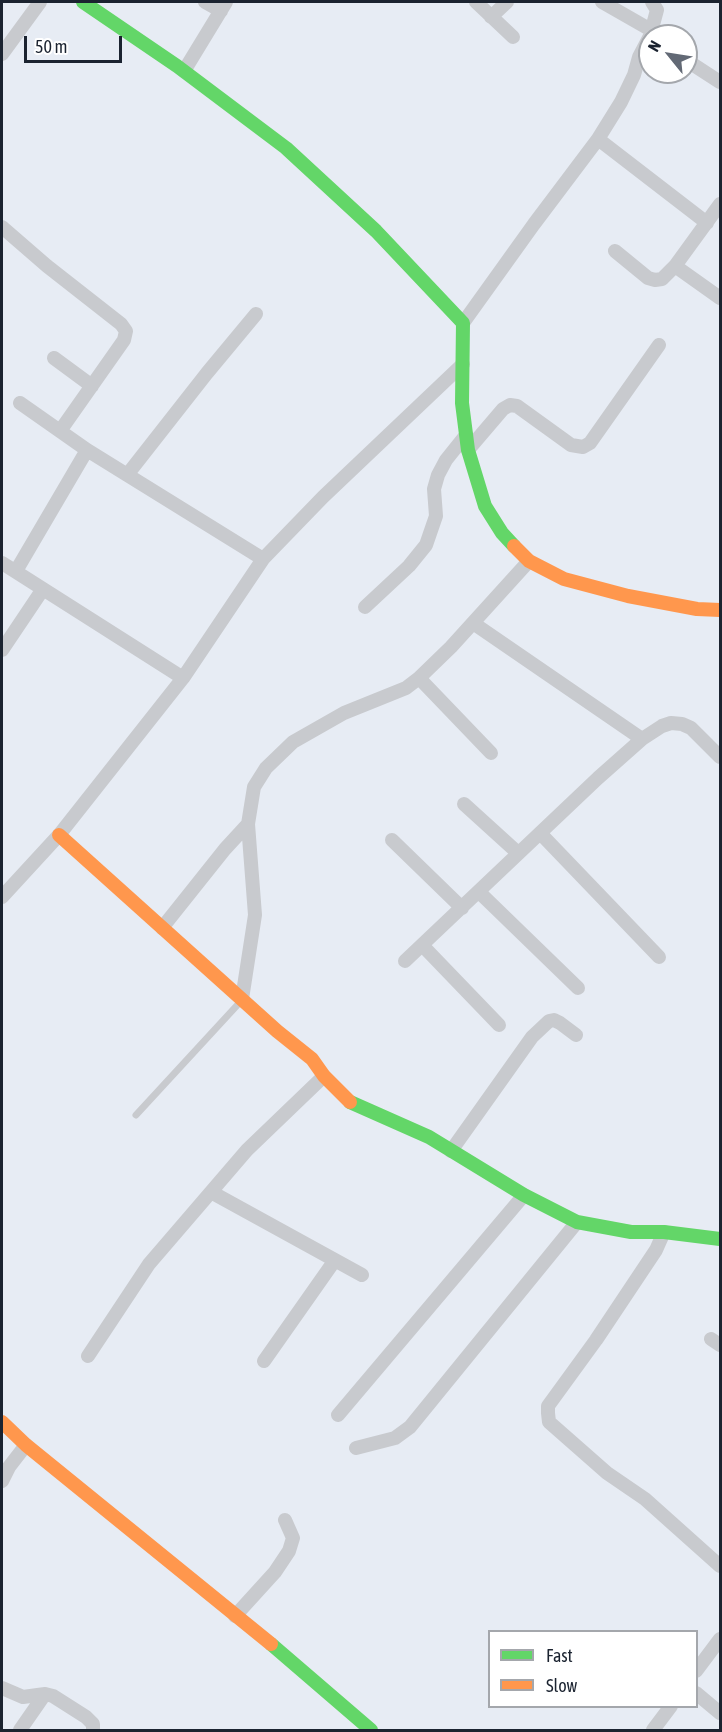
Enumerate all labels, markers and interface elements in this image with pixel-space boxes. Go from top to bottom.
scale bar [27,24,124,62]
north arrow [638,24,698,84]
text: 50 m [35,36,67,57]
text: N [644,37,664,55]
legend [488,1630,698,1708]
text: Fast [546,1645,573,1666]
text: Slow [546,1675,577,1696]

